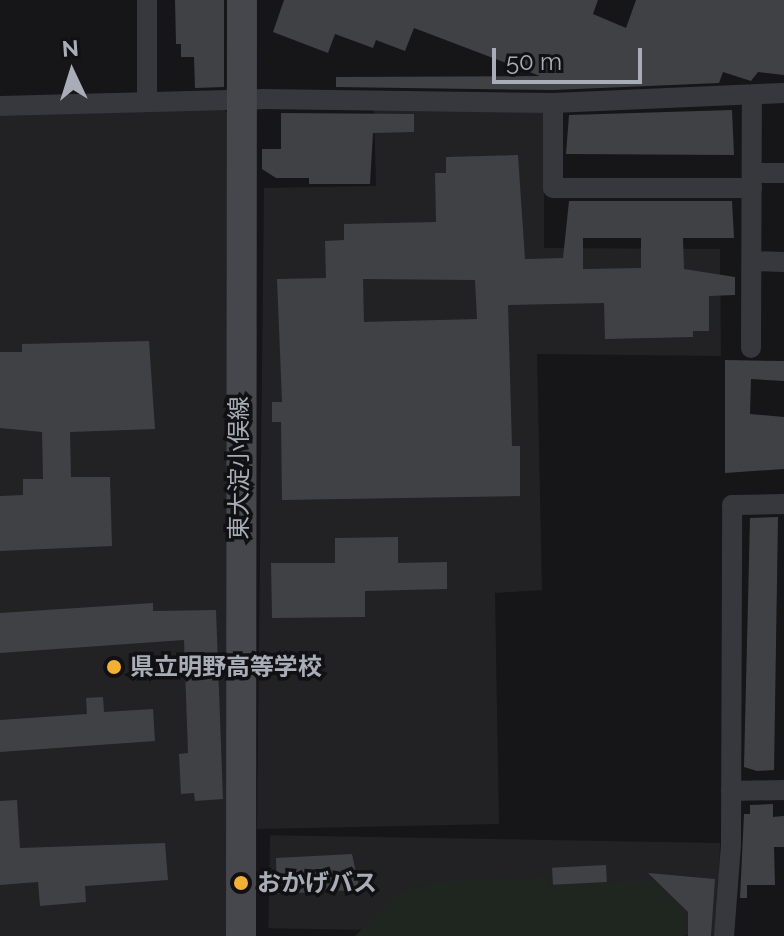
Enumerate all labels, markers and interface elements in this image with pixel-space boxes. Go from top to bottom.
north arrow [32,32,112,112]
scale bar [496,32,646,82]
text: N [61,35,80,62]
text: 50 m [506,47,562,76]
street label: 東大淀小俣線 [225,396,253,540]
place label: 県立明野高等学校 [130,653,322,681]
marker: 県立明野高等学校 [105,658,123,676]
place label: おかげバス [257,869,377,897]
marker: おかげバス [232,874,250,892]

